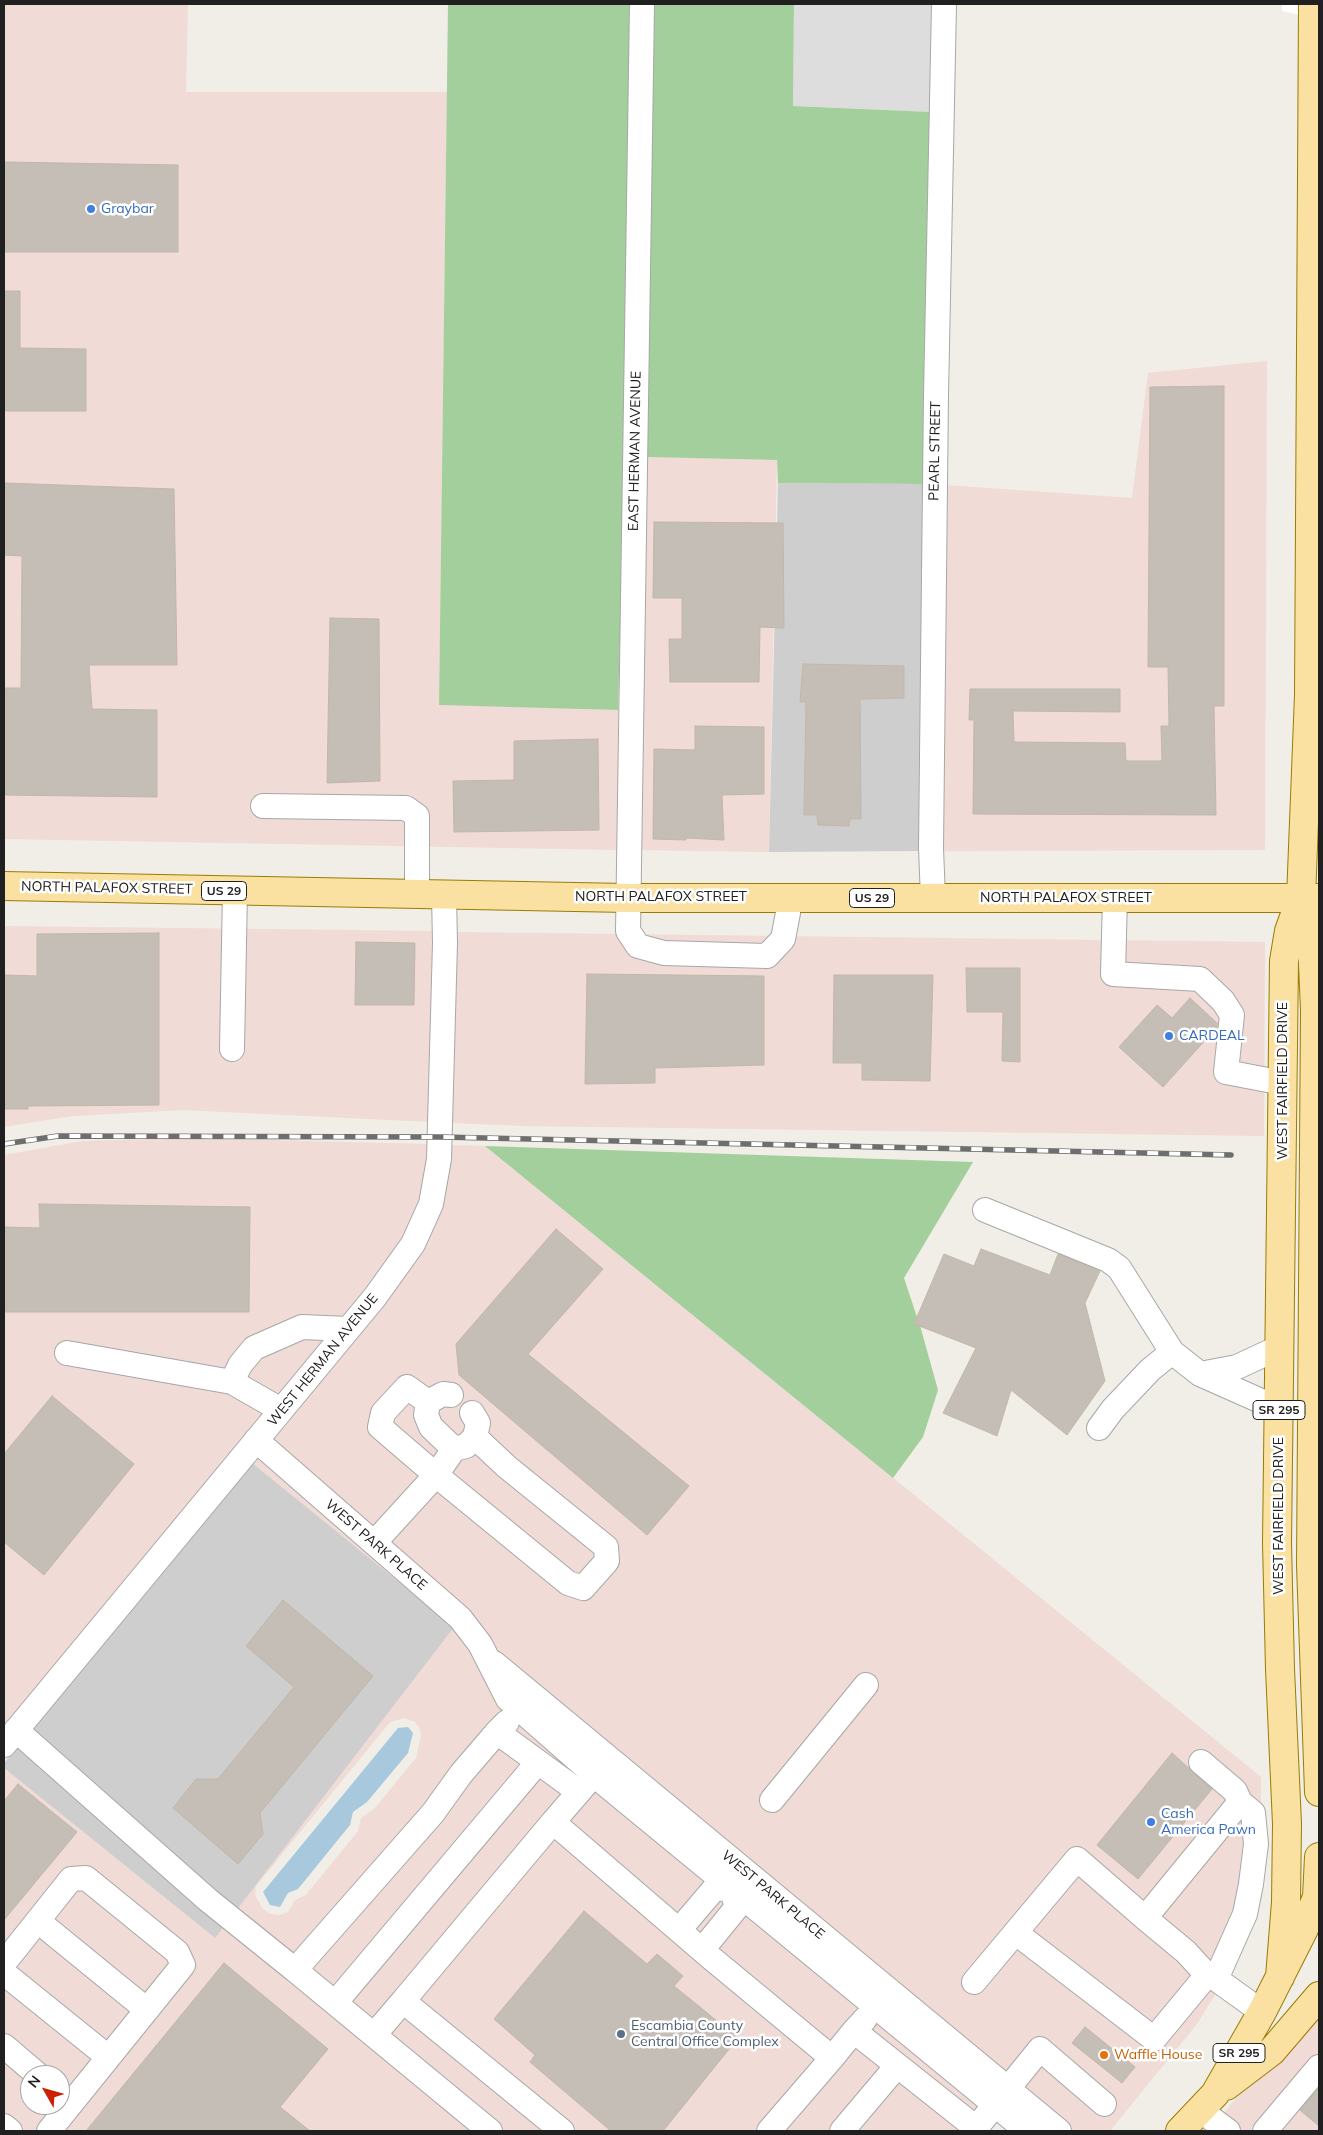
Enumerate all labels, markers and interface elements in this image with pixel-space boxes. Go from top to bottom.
place label: Graybar [101,201,154,217]
marker: Graybar [85,203,97,215]
street label: EAST HERMAN AVENUE [625,371,645,531]
street label: PEARL STREET [926,401,944,501]
street label: NORTH PALAFOX STREET [21,878,193,898]
road number: US 29 [202,881,246,900]
road number: US 29 [850,888,894,908]
street label: NORTH PALAFOX STREET [575,889,747,905]
street label: NORTH PALAFOX STREET [980,890,1152,906]
street label: WEST FAIRFIELD DRIVE [1275,1002,1291,1160]
place label: CARDEAL [1179,1028,1245,1044]
marker: CARDEAL [1163,1030,1175,1042]
street label: WEST HERMAN AVENUE [264,1290,382,1430]
road number: SR 295 [1253,1400,1305,1420]
street label: WEST FAIRFIELD DRIVE [1271,1437,1287,1595]
street label: WEST PARK PLACE [322,1496,430,1594]
place label: Cash America Pawn [1161,1806,1256,1838]
marker: Cash America Pawn [1145,1816,1157,1828]
street label: WEST PARK PLACE [718,1847,828,1943]
place label: Escambia County Central Office Complex [631,2018,779,2050]
marker: Escambia County Central Office Complex [615,2028,627,2040]
road number: SR 295 [1213,2044,1265,2062]
place label: Waffle House [1114,2047,1202,2063]
marker: Waffle House [1098,2049,1110,2061]
north arrow [20,2065,70,2115]
text: N [24,2072,44,2091]

